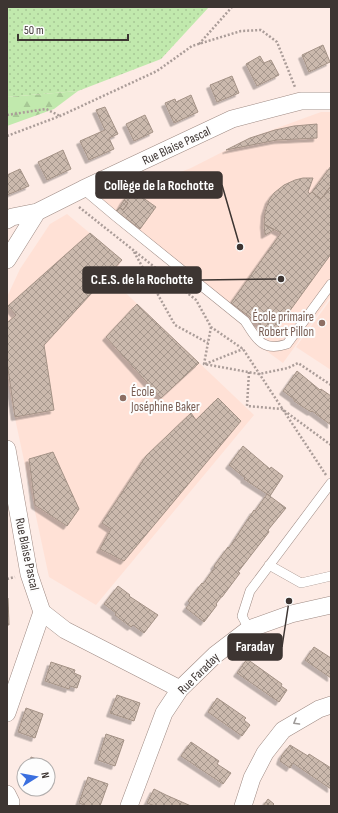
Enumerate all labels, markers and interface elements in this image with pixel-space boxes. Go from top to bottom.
scale bar [18,16,128,42]
text: 50 m [24,23,44,38]
street label: Rue Blaise Pascal [140,123,213,169]
callout: Collège de la Rochotte [96,172,222,198]
text: Collège de la Rochotte [104,177,214,194]
callout: C.E.S. de la Rochotte [83,267,201,293]
text: C.E.S. de la Rochotte [91,271,193,288]
place label: École primaire Robert Pillon [252,309,314,340]
marker: École primaire Robert Pillon [317,318,327,328]
place label: École Joséphine Baker [130,384,200,415]
marker: École Joséphine Baker [118,393,128,403]
street label: Rue Blaise Pascal [12,516,43,592]
callout: Faraday [228,634,282,660]
text: Faraday [236,638,274,655]
street label: Rue Faraday [175,650,223,698]
one-way arrow [293,718,300,725]
north arrow [16,757,56,797]
text: N [38,771,52,779]

